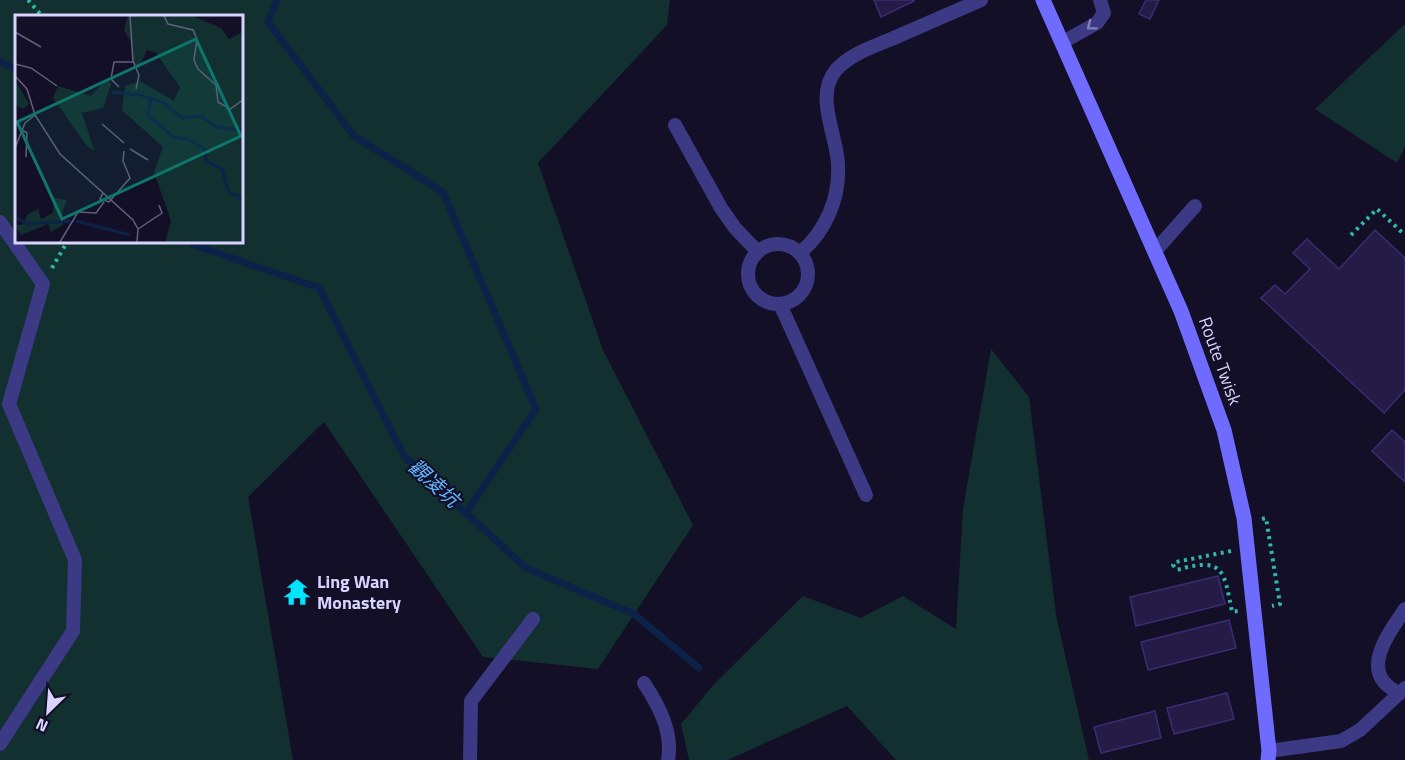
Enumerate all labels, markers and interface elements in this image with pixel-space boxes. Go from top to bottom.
inset map [15,15,243,243]
one-way arrow [1087,19,1098,30]
street label: Route Twisk [1192,313,1249,409]
water label: 觀凌坑 [402,451,469,516]
place label: Ling Wan Monastery [317,568,401,616]
temple icon: Ling Wan Monastery [282,577,312,607]
north arrow [18,682,78,742]
text: N [32,712,52,739]

